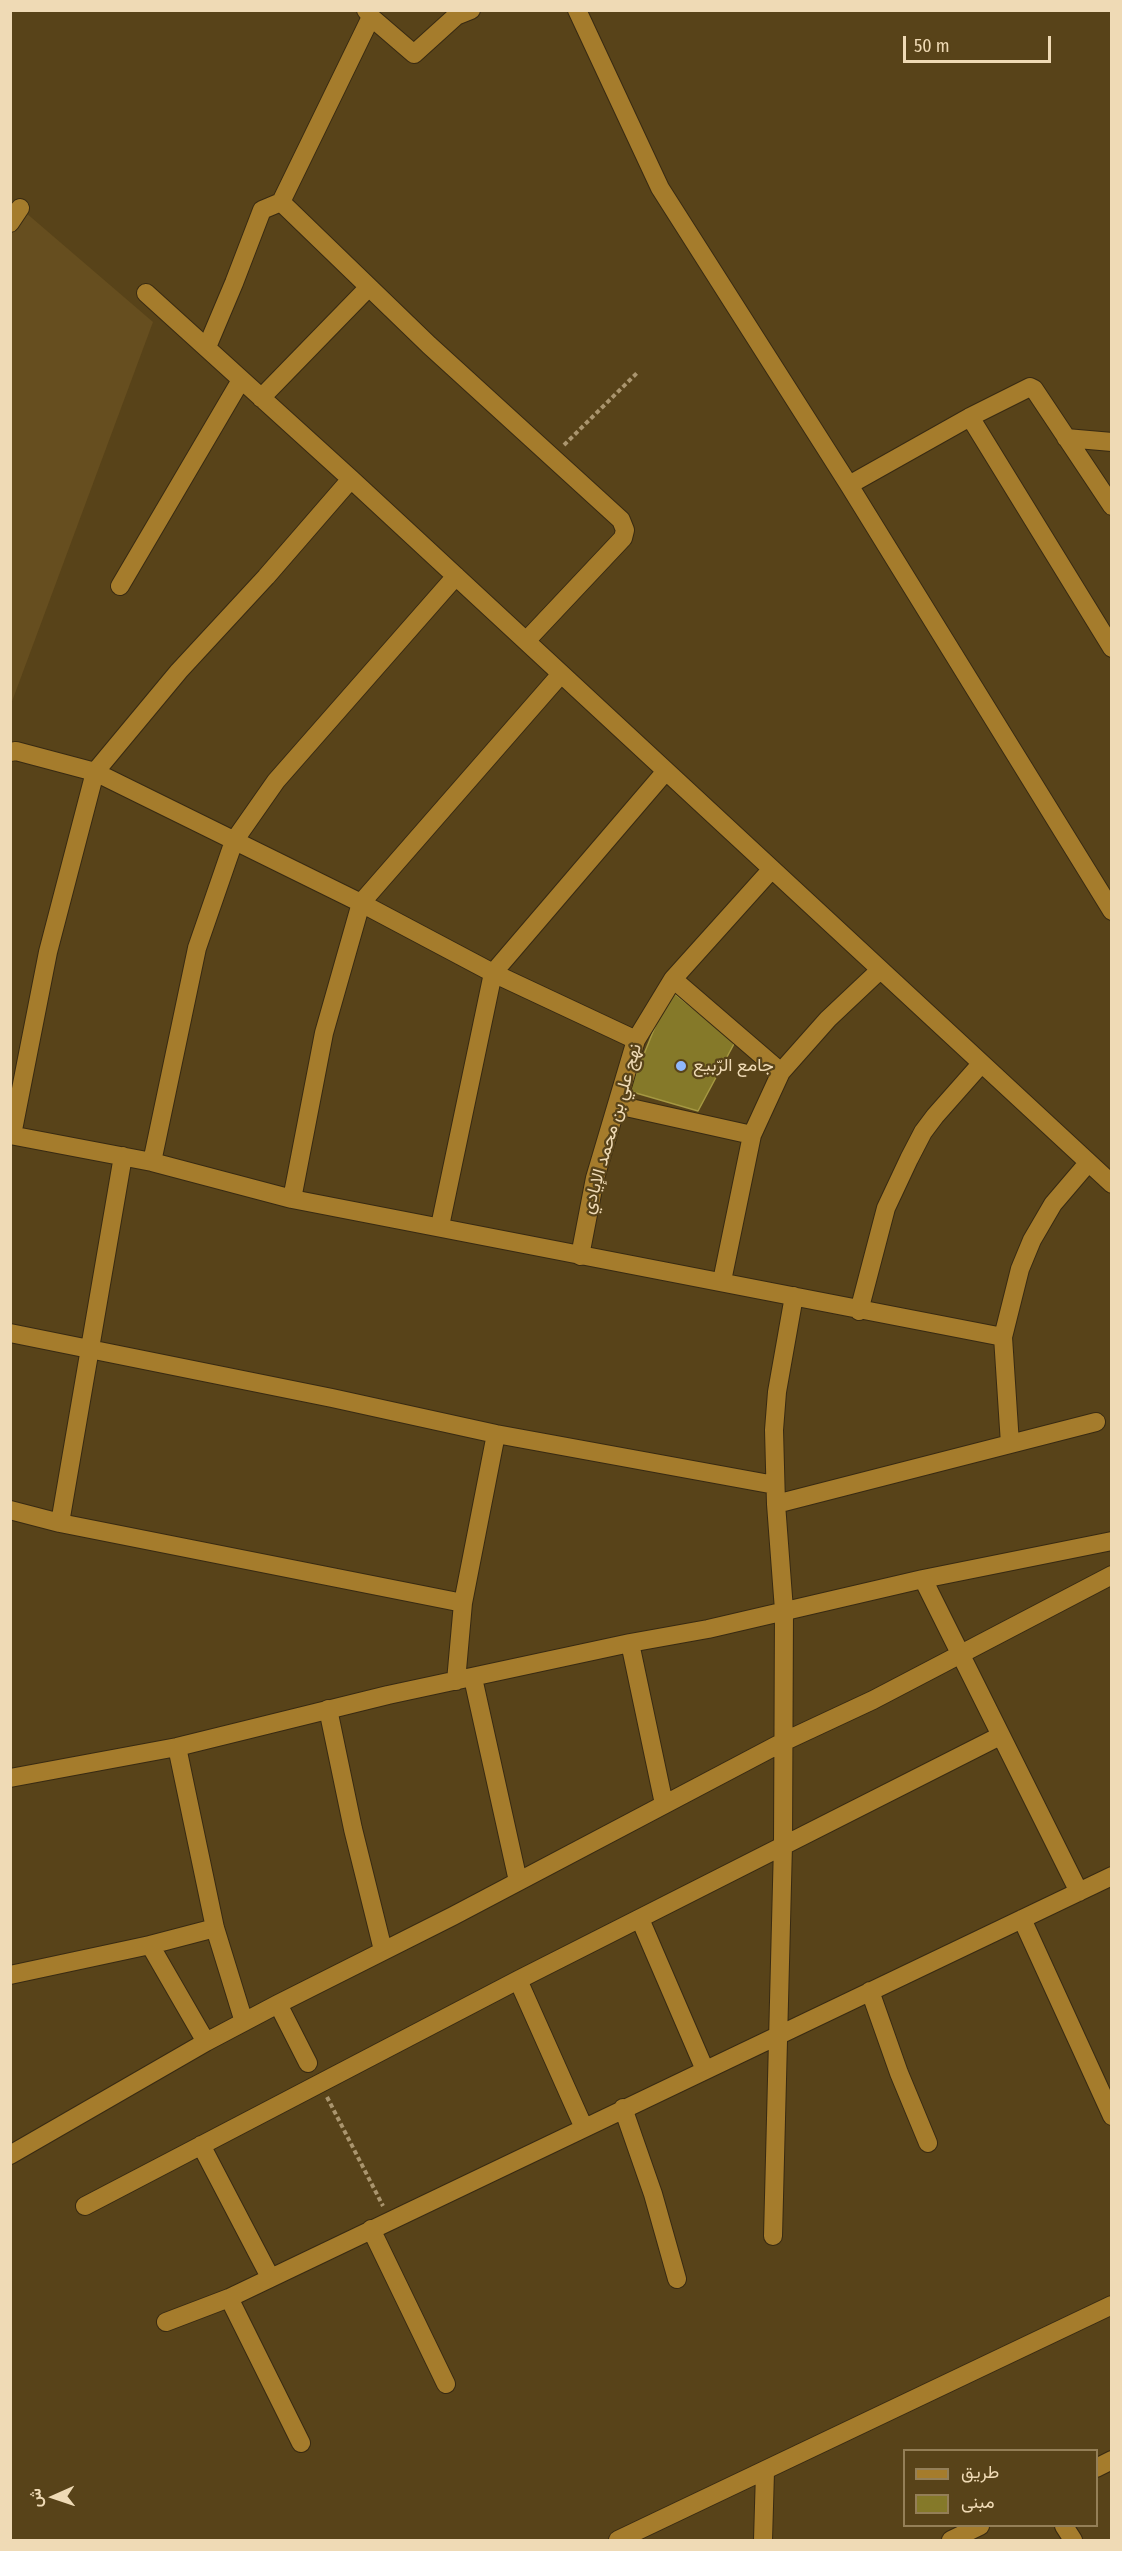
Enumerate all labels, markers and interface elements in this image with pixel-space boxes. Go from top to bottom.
scale bar [906,24,1054,62]
text: 50 m [914,35,950,57]
street label: نهج علي بن محمد الإيادي [577,1041,647,1217]
place label: جامع الرّبيع [693,1055,774,1077]
marker: جامع الرّبيع [674,1059,688,1073]
legend [903,2449,1098,2527]
text: طريق [961,2461,999,2483]
north arrow [24,2467,84,2527]
text: ش [26,2488,46,2508]
text: مبنى [961,2491,995,2513]

